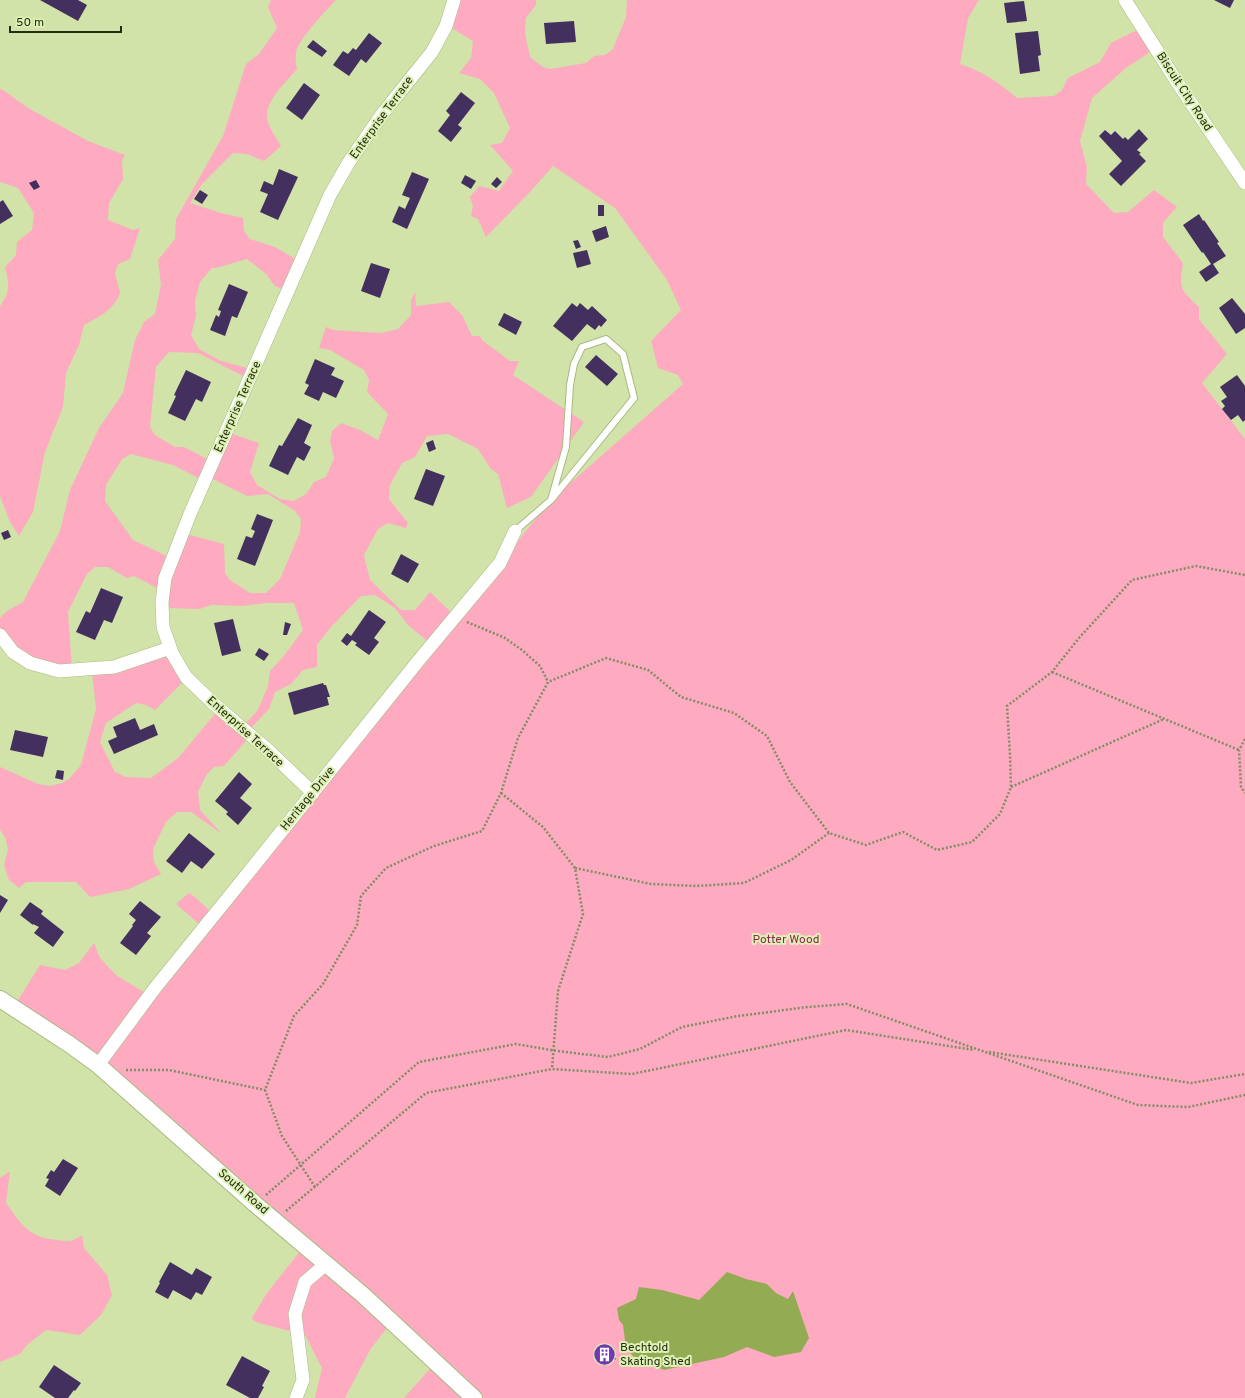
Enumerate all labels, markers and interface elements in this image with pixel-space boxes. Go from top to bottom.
scale bar [10,8,121,34]
text: 50 m [16,15,44,31]
street label: Biscuit City Road [1152,49,1216,135]
street label: Enterprise Terrace [347,73,417,163]
street label: Enterprise Terrace [211,359,265,455]
street label: Enterprise Terrace [203,693,287,771]
street label: Heritage Drive [277,764,339,834]
park label: Potter Wood [752,932,820,948]
street label: South Road [214,1166,272,1218]
place label: Bechtold Skating Shed [620,1340,691,1370]
building icon: Bechtold Skating Shed [592,1342,618,1368]

